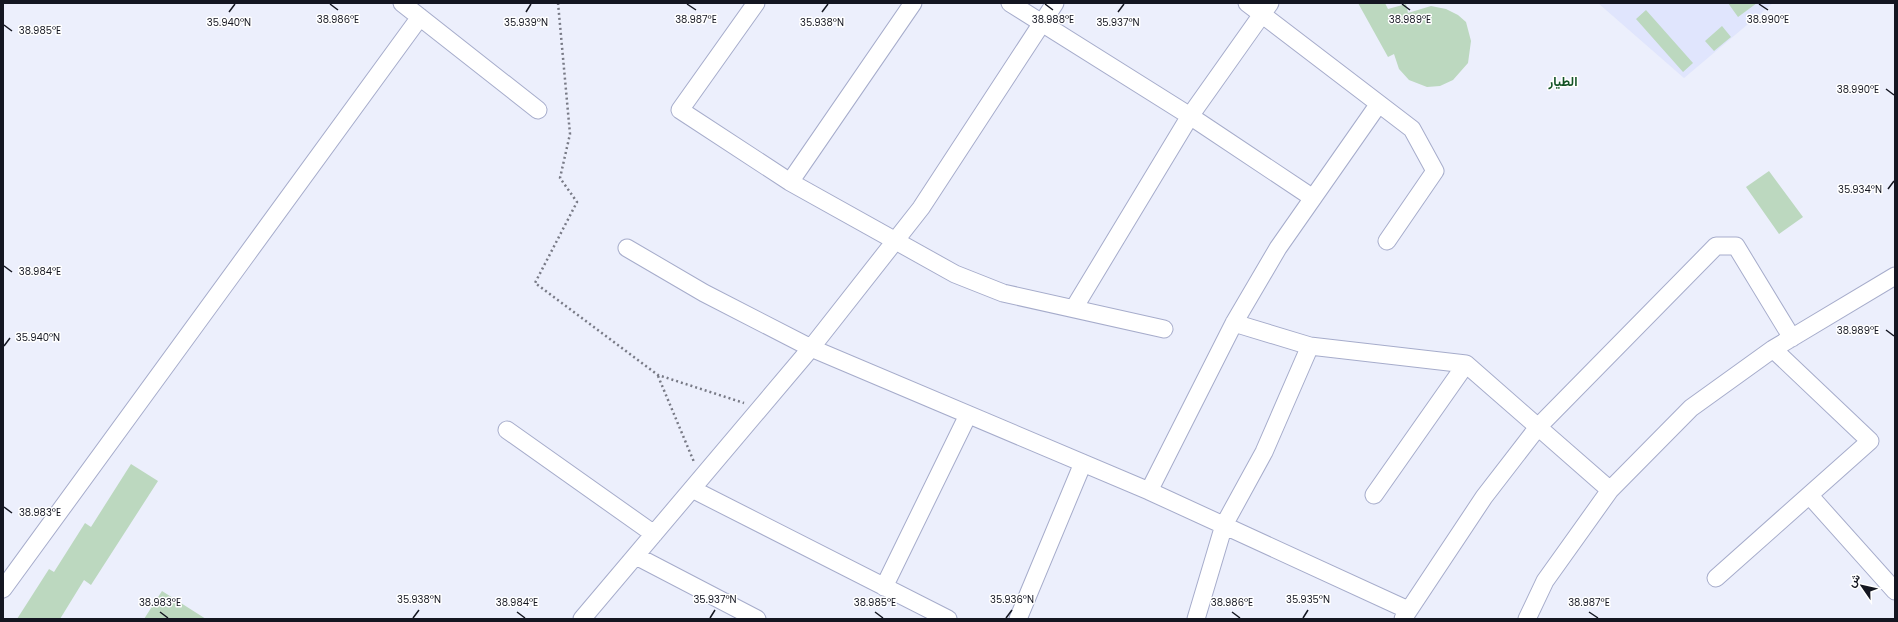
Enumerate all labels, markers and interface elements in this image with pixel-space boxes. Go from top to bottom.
text: 38.986°E [317,12,359,27]
text: 38.987°E [675,12,717,27]
text: 38.988°E [1032,12,1074,27]
text: 38.989°E [1389,12,1431,27]
text: 38.990°E [1747,12,1789,27]
text: 35.940°N [207,15,251,30]
text: 35.939°N [504,15,548,30]
text: 35.938°N [800,15,844,30]
text: 35.937°N [1096,15,1140,30]
text: 38.985°E [19,23,61,38]
district label: الطيار [1547,72,1578,91]
text: 38.990°E [1837,82,1879,97]
text: 35.934°N [1838,182,1882,197]
text: 38.984°E [19,264,61,279]
text: 38.989°E [1837,323,1879,338]
text: 35.940°N [16,330,60,345]
text: 38.983°E [19,505,61,520]
north arrow [1842,566,1882,606]
text: ش [1843,570,1864,590]
text: 35.938°N [397,592,441,607]
text: 35.937°N [693,592,737,607]
text: 35.936°N [990,592,1034,607]
text: 35.935°N [1286,592,1330,607]
text: 38.983°E [139,595,181,610]
text: 38.984°E [496,595,538,610]
text: 38.985°E [854,595,896,610]
text: 38.986°E [1211,595,1253,610]
text: 38.987°E [1568,595,1610,610]

